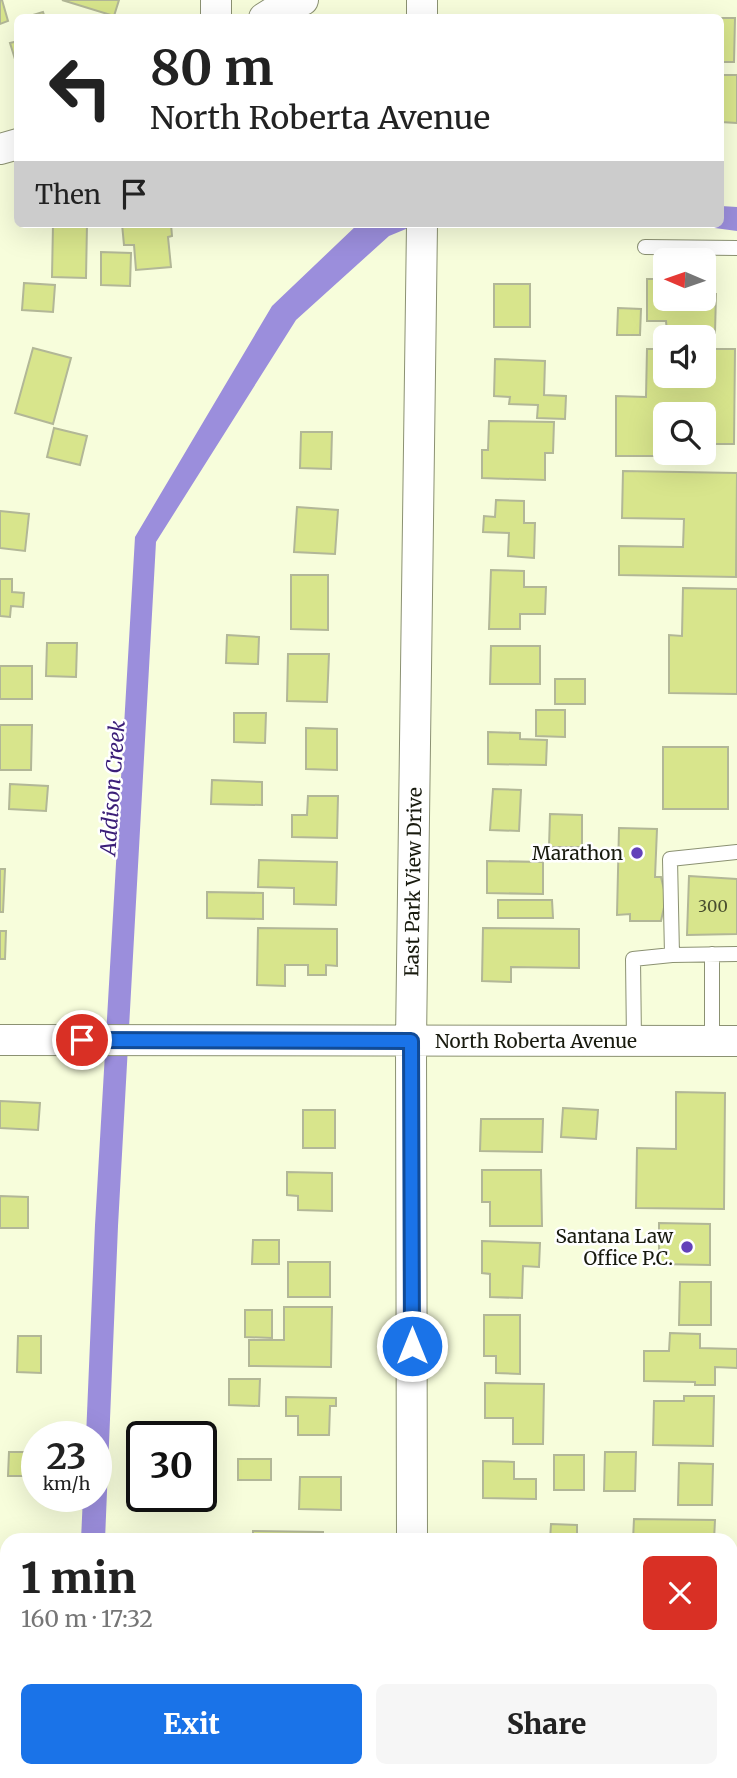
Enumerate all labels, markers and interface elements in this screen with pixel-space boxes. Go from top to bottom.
text: 80 m [150,37,273,98]
icon: left [35,42,126,133]
text: North Roberta Avenue [150,98,490,138]
icon: arrive [115,175,153,213]
text: Then [35,178,101,211]
north arrow [653,248,716,312]
map controls [653,248,716,465]
button: sound [653,325,716,388]
button: search [653,402,716,465]
water label: Addison Creek [94,719,131,858]
street label: East Park View Drive [399,787,427,977]
place label: Marathon [532,841,623,865]
marker: Marathon [629,845,645,861]
house number: 300 [698,896,728,916]
pin [52,1010,112,1070]
icon: arrive [63,1021,101,1059]
street label: North Roberta Avenue [435,1029,637,1053]
place label: Santana Law Office P.C. [555,1224,674,1270]
marker: Santana Law Office P.C. [679,1239,695,1255]
position arrow [375,1309,449,1383]
speed limit sign: 30 [126,1421,217,1512]
text: 23 [47,1435,86,1479]
text: km/h [43,1472,90,1495]
text: 1 min [21,1552,136,1604]
button: close [643,1556,717,1630]
text: 160 m · 17:32 [21,1604,153,1633]
button: Exit [21,1684,362,1764]
button: Share [376,1684,717,1764]

